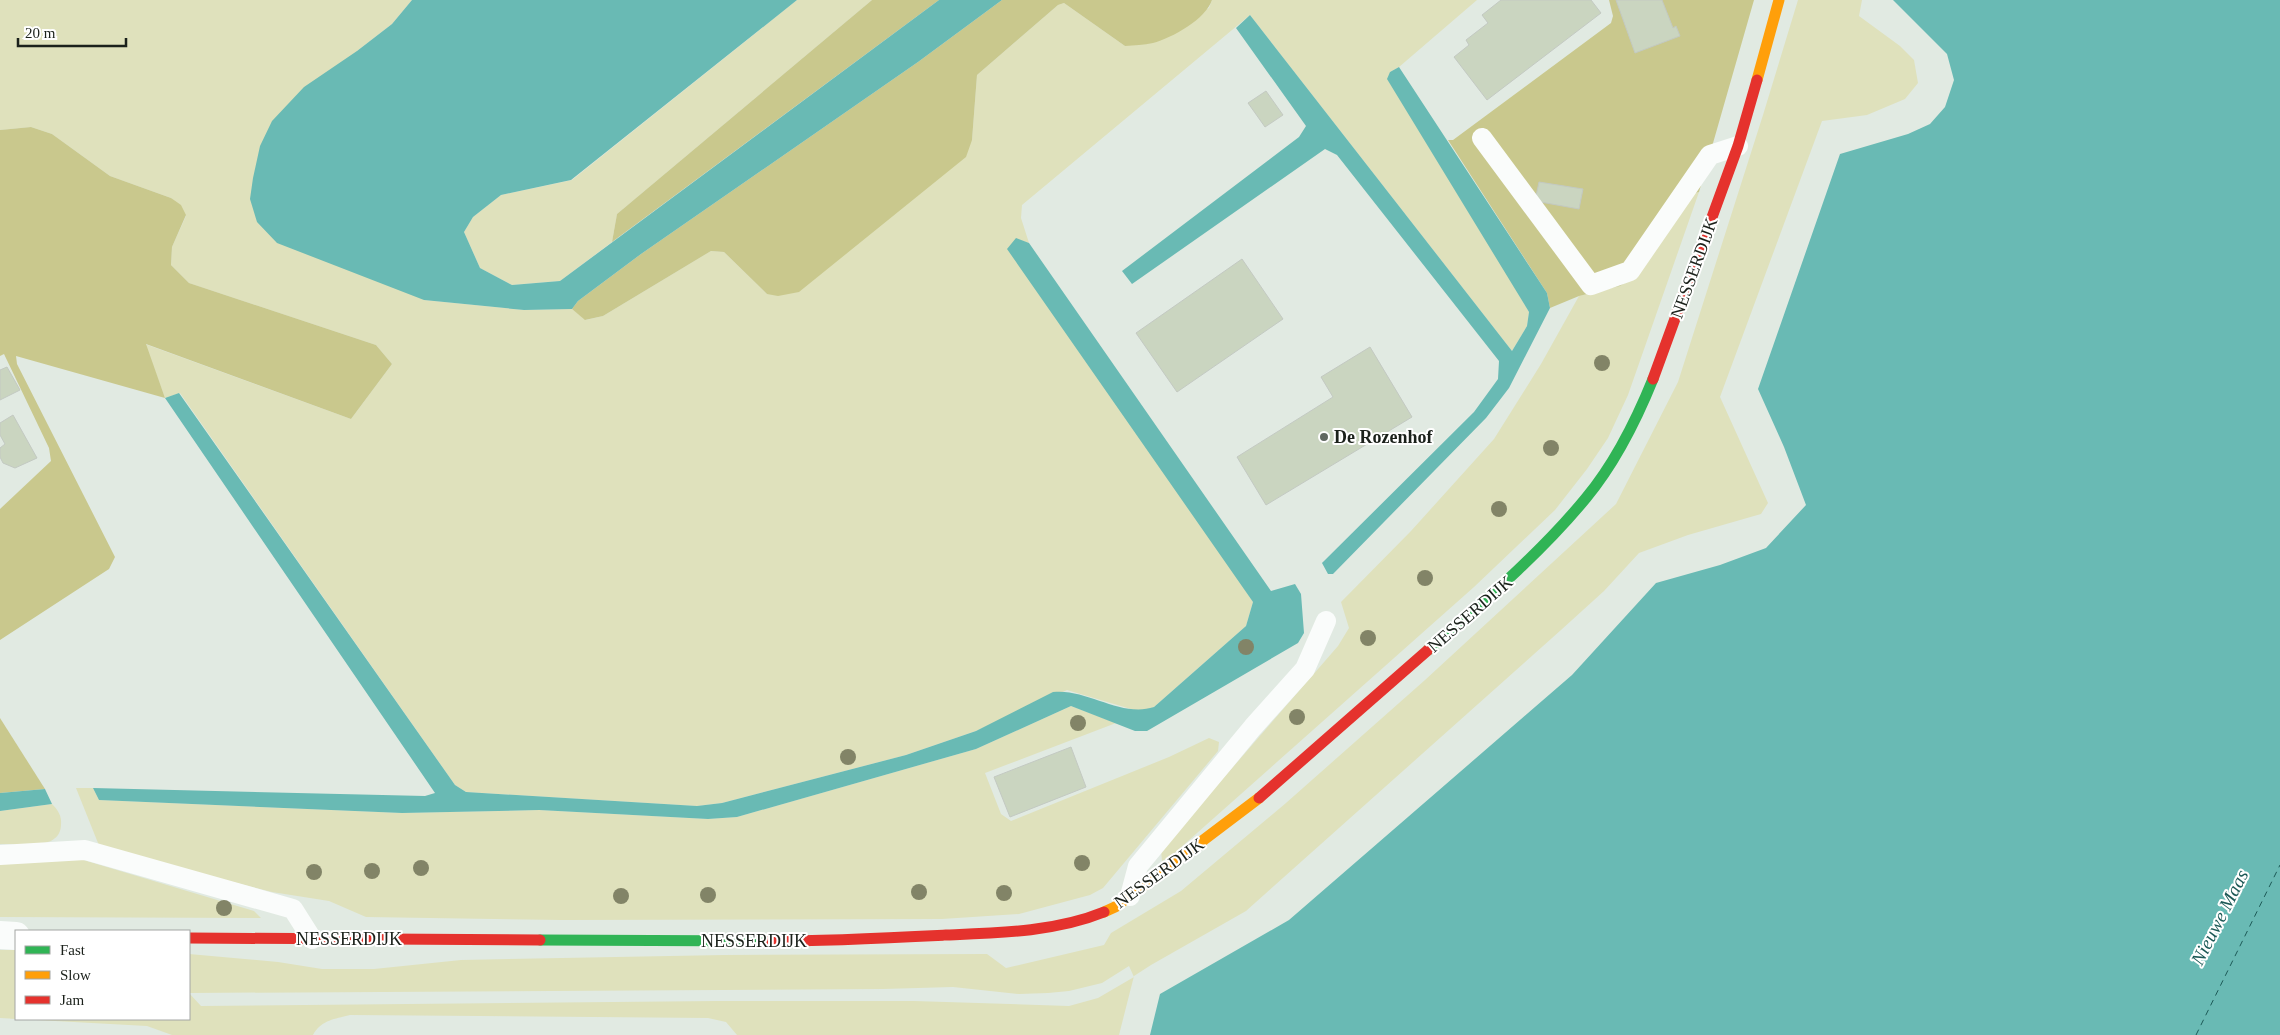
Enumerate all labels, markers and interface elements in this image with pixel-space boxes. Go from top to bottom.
scale bar [18,15,125,47]
text: 20 m [25,25,56,41]
street label: NESSERDIJK [1666,215,1722,321]
place label: De Rozenhof [1334,427,1433,447]
marker: De Rozenhof [1318,431,1330,443]
street label: NESSERDIJK [1423,572,1517,656]
street label: NESSERDIJK [1110,834,1208,912]
water label: Nieuwe Maas [2186,866,2252,969]
street label: NESSERDIJK [296,929,402,949]
legend [15,930,190,1020]
street label: NESSERDIJK [701,931,807,951]
text: Fast [60,942,86,958]
text: Slow [60,967,91,983]
text: Jam [60,992,84,1008]

